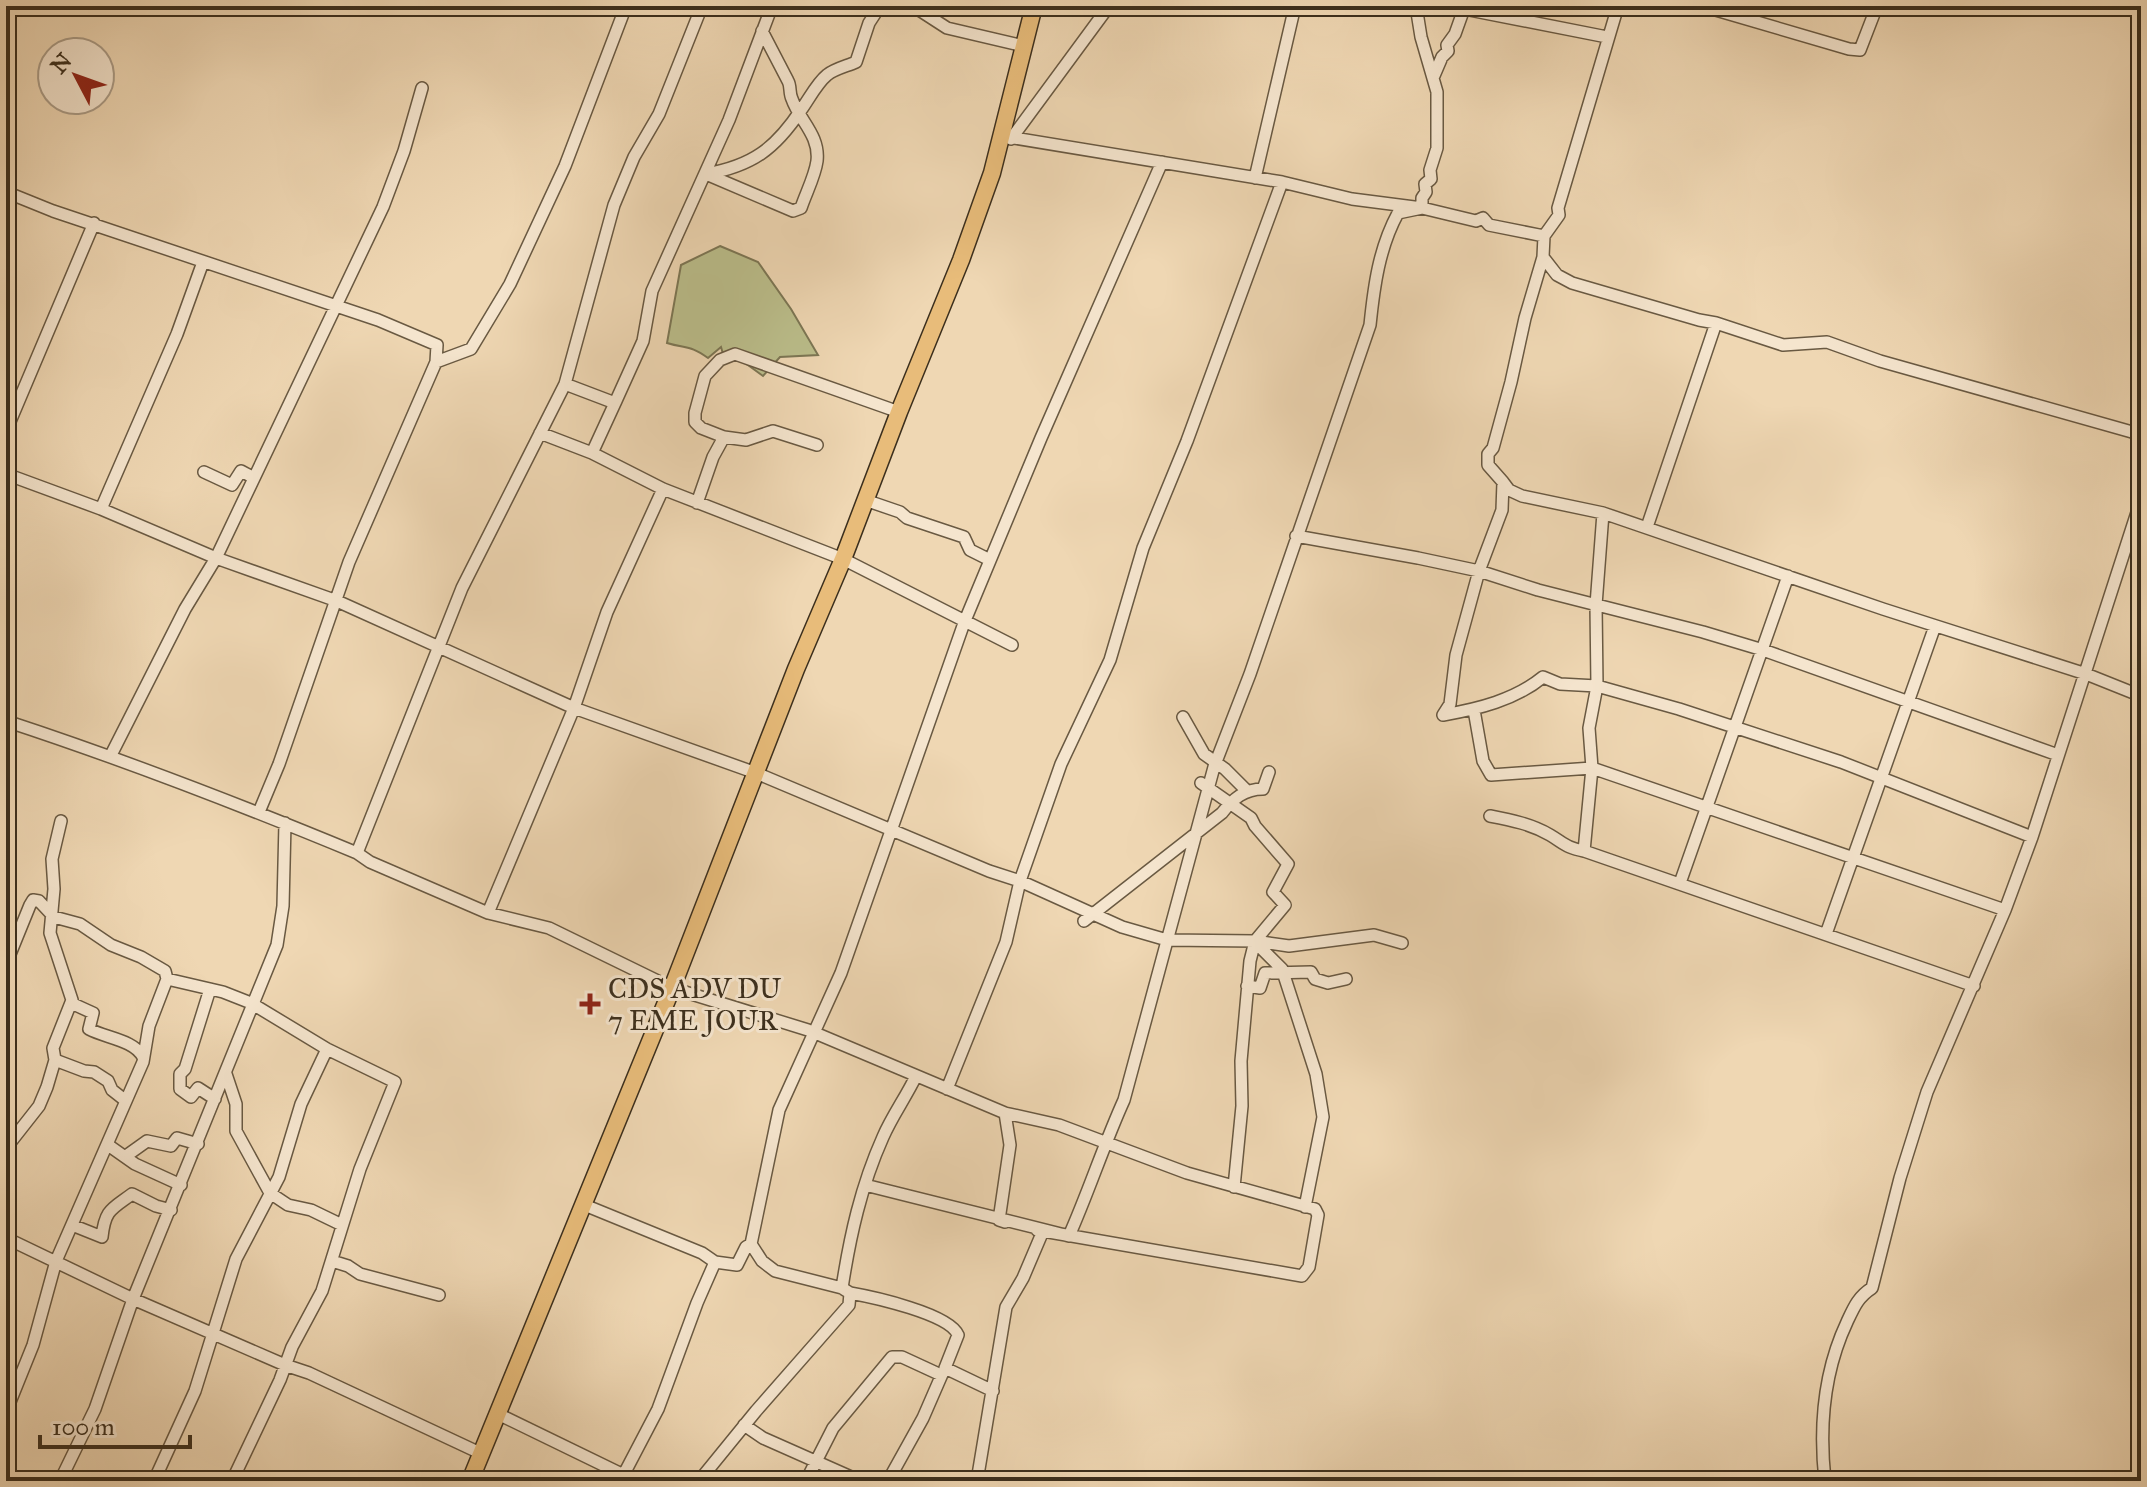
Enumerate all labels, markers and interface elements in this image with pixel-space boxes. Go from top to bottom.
north arrow [36,36,116,116]
text: N [45,47,78,79]
place label: CDS ADV DU 7 EME JOUR [608,971,782,1038]
marker: CDS ADV DU 7 EME JOUR [579,993,601,1015]
scale bar [40,1399,190,1449]
text: 100 m [52,1412,115,1442]

